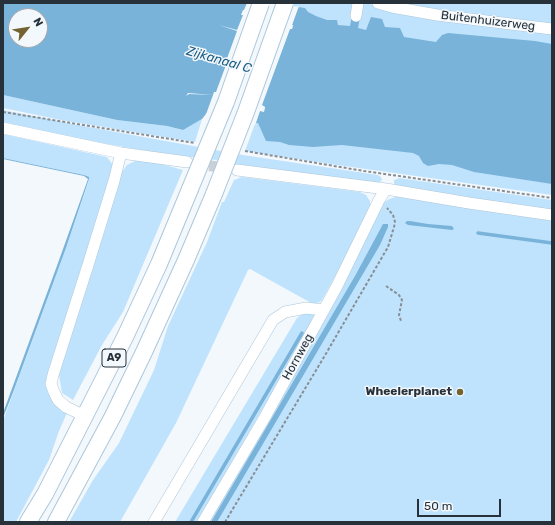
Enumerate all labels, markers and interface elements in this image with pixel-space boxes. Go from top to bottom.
north arrow [8,8,48,48]
street label: Buitenhuizerweg [440,8,536,34]
text: N [30,16,46,29]
water label: Zijkanaal C [185,43,253,77]
street label: Hornweg [279,331,317,383]
road number: A9 [102,349,126,367]
place label: Wheelerplanet [365,385,452,399]
marker: Wheelerplanet [455,387,465,397]
scale bar [419,491,503,517]
text: 50 m [424,499,452,513]

